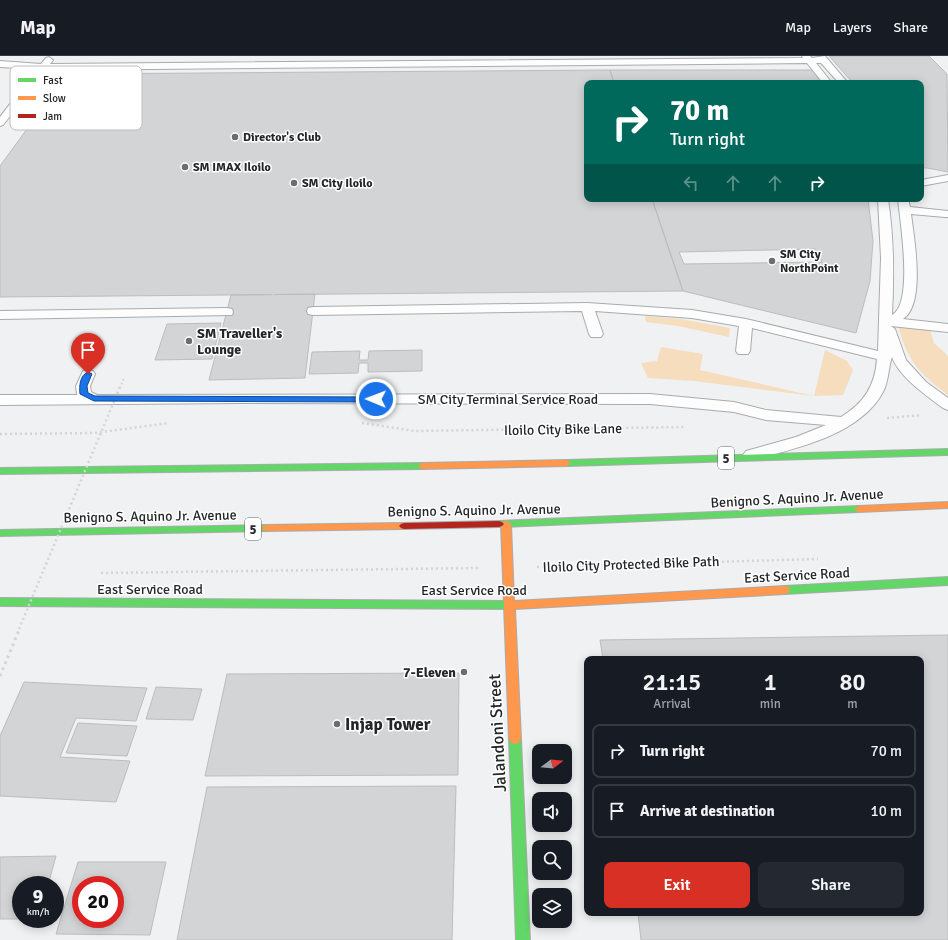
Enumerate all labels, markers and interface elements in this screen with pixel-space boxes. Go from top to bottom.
text: Map [20,16,56,40]
text: Map [785,19,811,36]
text: Layers [833,19,872,36]
text: Share [894,19,928,36]
legend [10,66,142,130]
text: Fast [43,74,63,87]
text: Slow [43,92,66,105]
text: 70 m [670,94,729,128]
icon: right [604,96,656,148]
text: Jam [43,110,62,123]
text: Turn right [670,128,745,150]
place label: Director's Club [243,130,321,145]
marker: Director's Club [230,132,240,142]
place label: SM IMAX Iloilo [193,160,271,175]
marker: SM IMAX Iloilo [180,162,190,172]
icon: left [680,172,702,194]
icon: ahead [722,172,744,194]
icon: ahead [764,172,786,194]
icon: right [806,172,828,194]
place label: SM City Iloilo [302,176,372,191]
marker: SM City Iloilo [289,178,299,188]
place label: SM City NorthPoint [780,247,839,276]
marker: SM City NorthPoint [767,256,777,266]
place label: SM Traveller's Lounge [197,325,282,358]
pin [71,333,105,374]
marker: SM Traveller's Lounge [184,336,194,346]
icon: arrive [77,339,99,361]
position arrow [355,378,397,420]
street label: SM City Terminal Service Road [418,391,598,408]
street label: Iloilo City Bike Lane [504,420,622,439]
road number: 5 [718,447,734,469]
street label: Benigno S. Aquino Jr. Avenue [710,485,884,512]
street label: Benigno S. Aquino Jr. Avenue [387,500,561,521]
street label: Benigno S. Aquino Jr. Avenue [63,506,237,527]
road number: 5 [245,518,261,540]
street label: Iloilo City Protected Bike Path [542,553,720,576]
street label: East Service Road [744,564,850,587]
street label: East Service Road [97,581,203,598]
street label: East Service Road [421,582,527,599]
place label: 7-Eleven [403,664,456,681]
marker: 7-Eleven [459,667,469,677]
text: 21:15 [643,667,701,697]
text: 1 [764,667,777,697]
text: 80 [839,667,865,697]
street label: Jalandoni Street [484,673,511,793]
text: Arrival [653,696,691,712]
text: min [760,696,781,712]
text: m [847,696,858,712]
place label: Injap Tower [345,714,431,735]
marker: Injap Tower [332,719,342,729]
icon: right [606,740,628,762]
text: Turn right [640,742,705,760]
text: 70 m [871,742,902,760]
north arrow [532,744,572,784]
map controls [532,744,572,928]
button: sound [532,792,572,832]
icon: arrive [606,800,628,822]
text: Arrive at destination [640,802,775,820]
text: 10 m [871,802,902,820]
button: search [532,840,572,880]
button: Exit [604,862,750,908]
button: Share [758,862,904,908]
speed limit sign: 20 [72,876,124,928]
text: 9 [33,884,43,909]
button: layers [532,888,572,928]
text: km/h [27,906,49,918]

